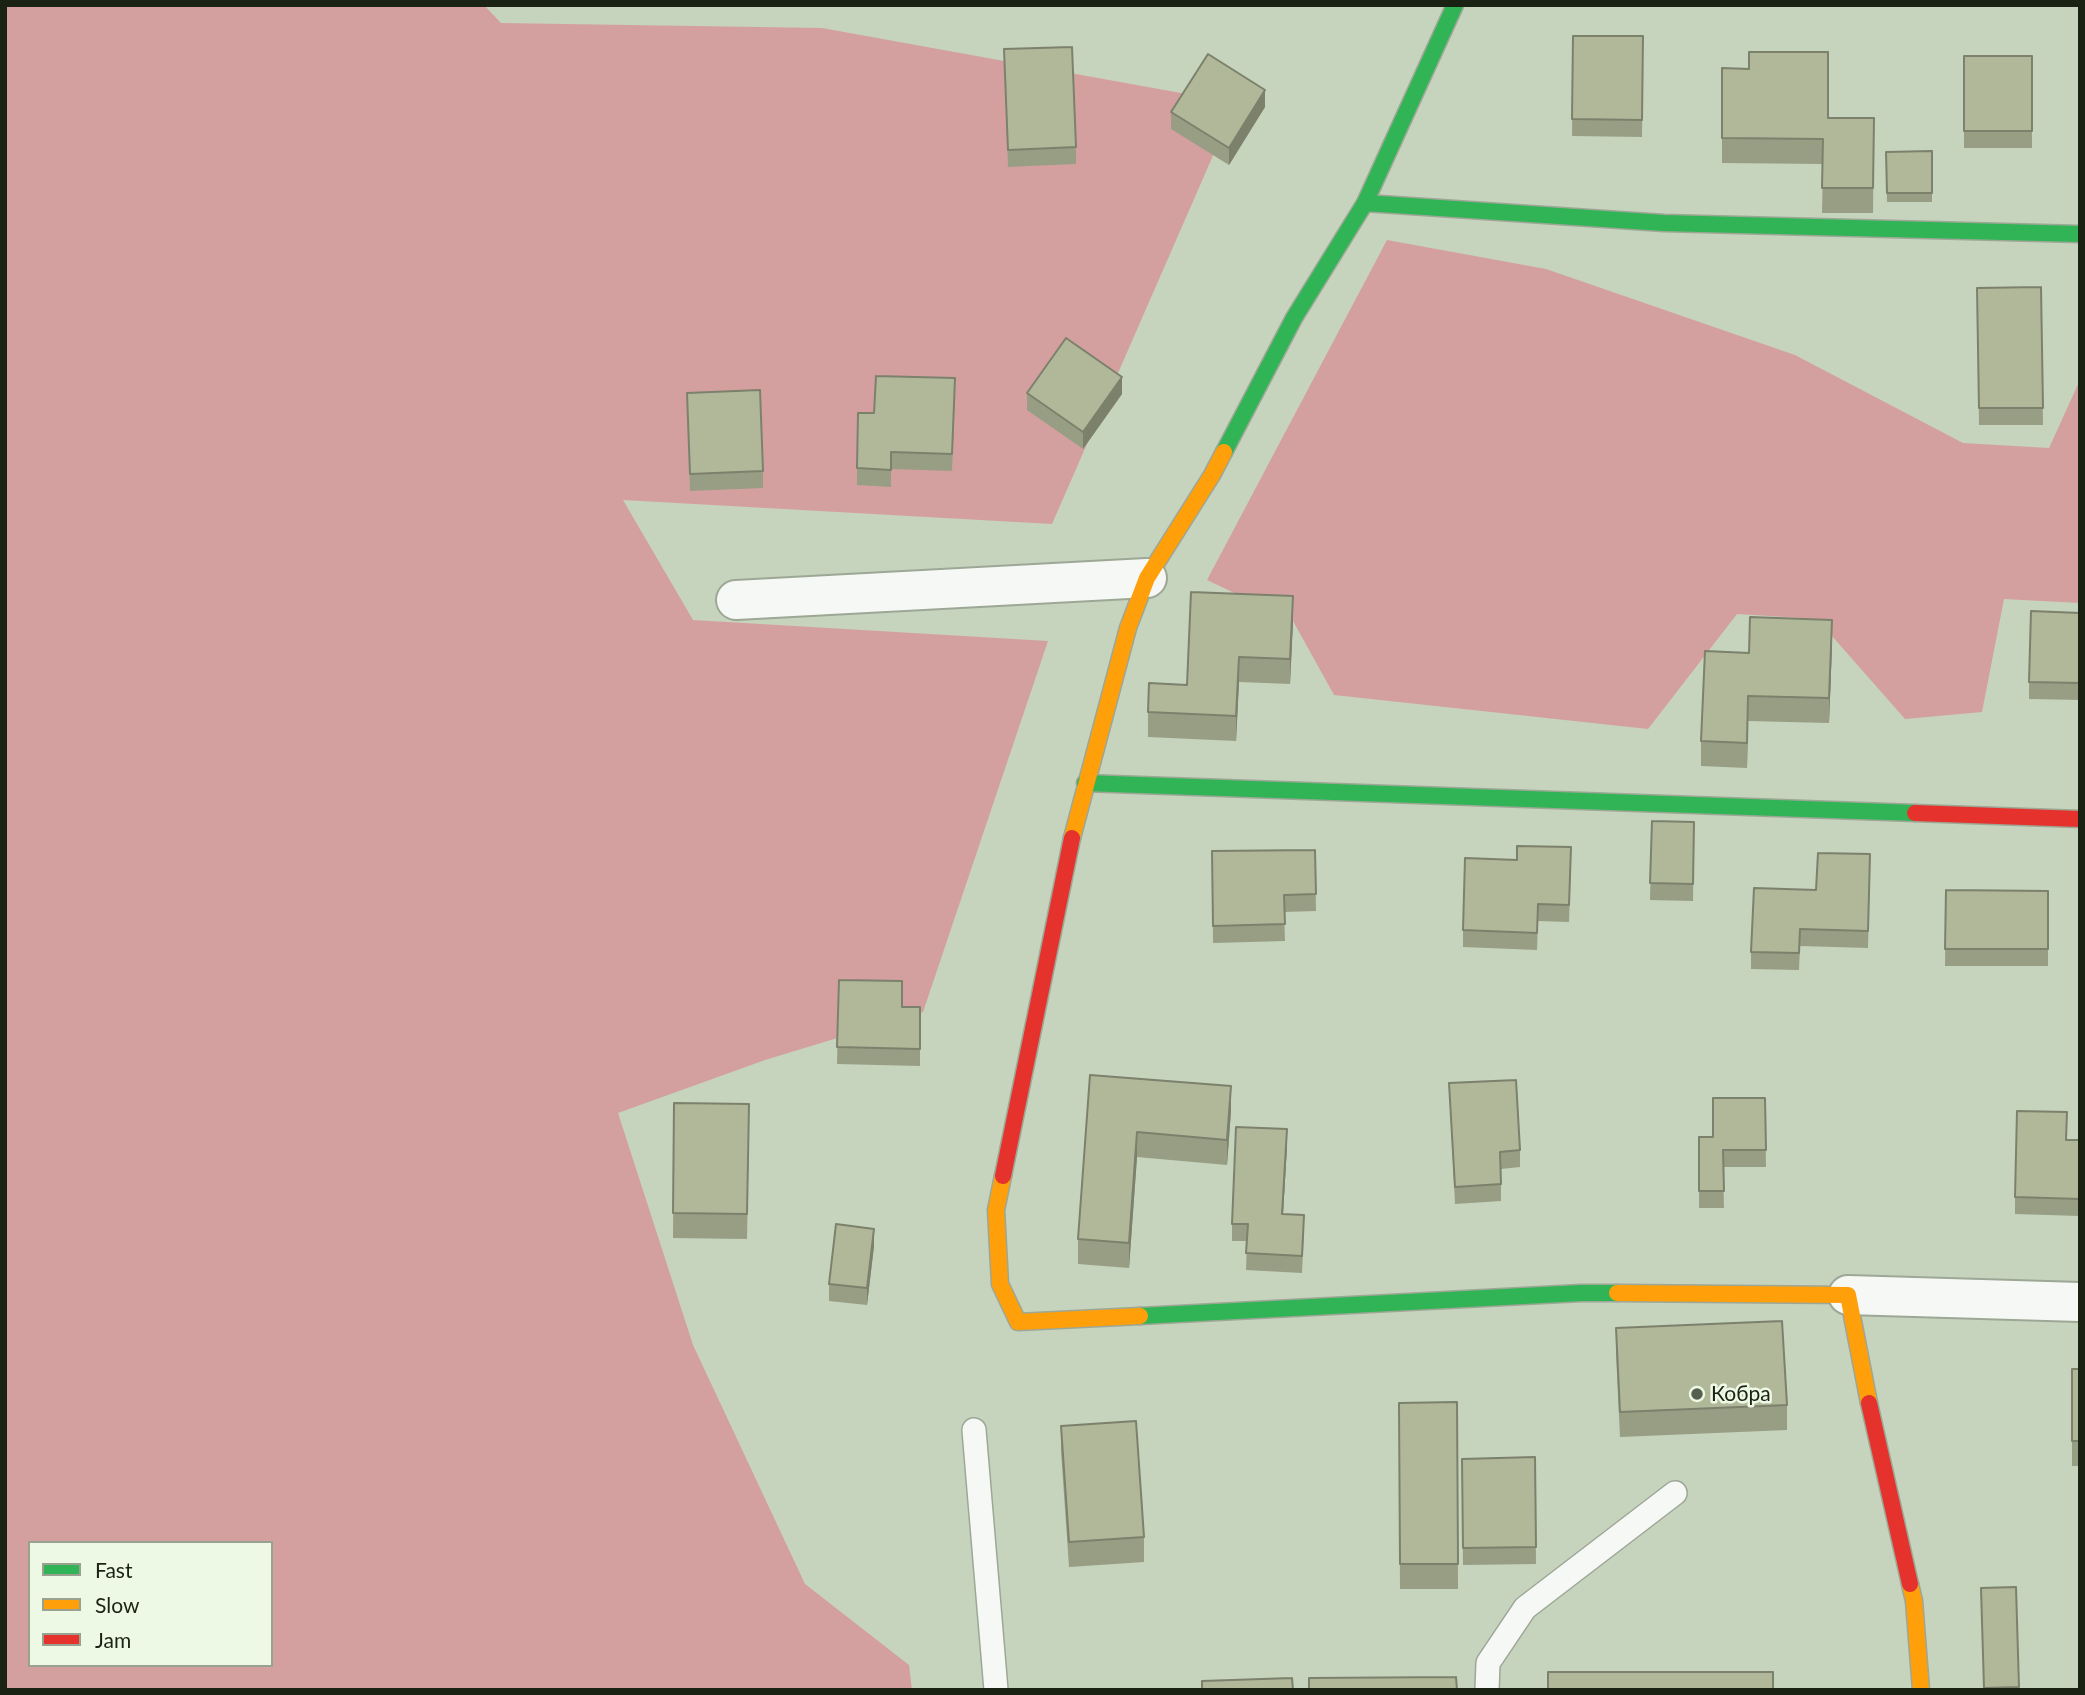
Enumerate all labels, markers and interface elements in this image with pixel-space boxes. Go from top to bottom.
place label: Кобра [1711,1381,1771,1407]
marker: Кобра [1689,1386,1705,1402]
legend [28,1541,273,1667]
text: Fast [95,1557,132,1582]
text: Slow [95,1592,139,1617]
text: Jam [95,1627,131,1652]

